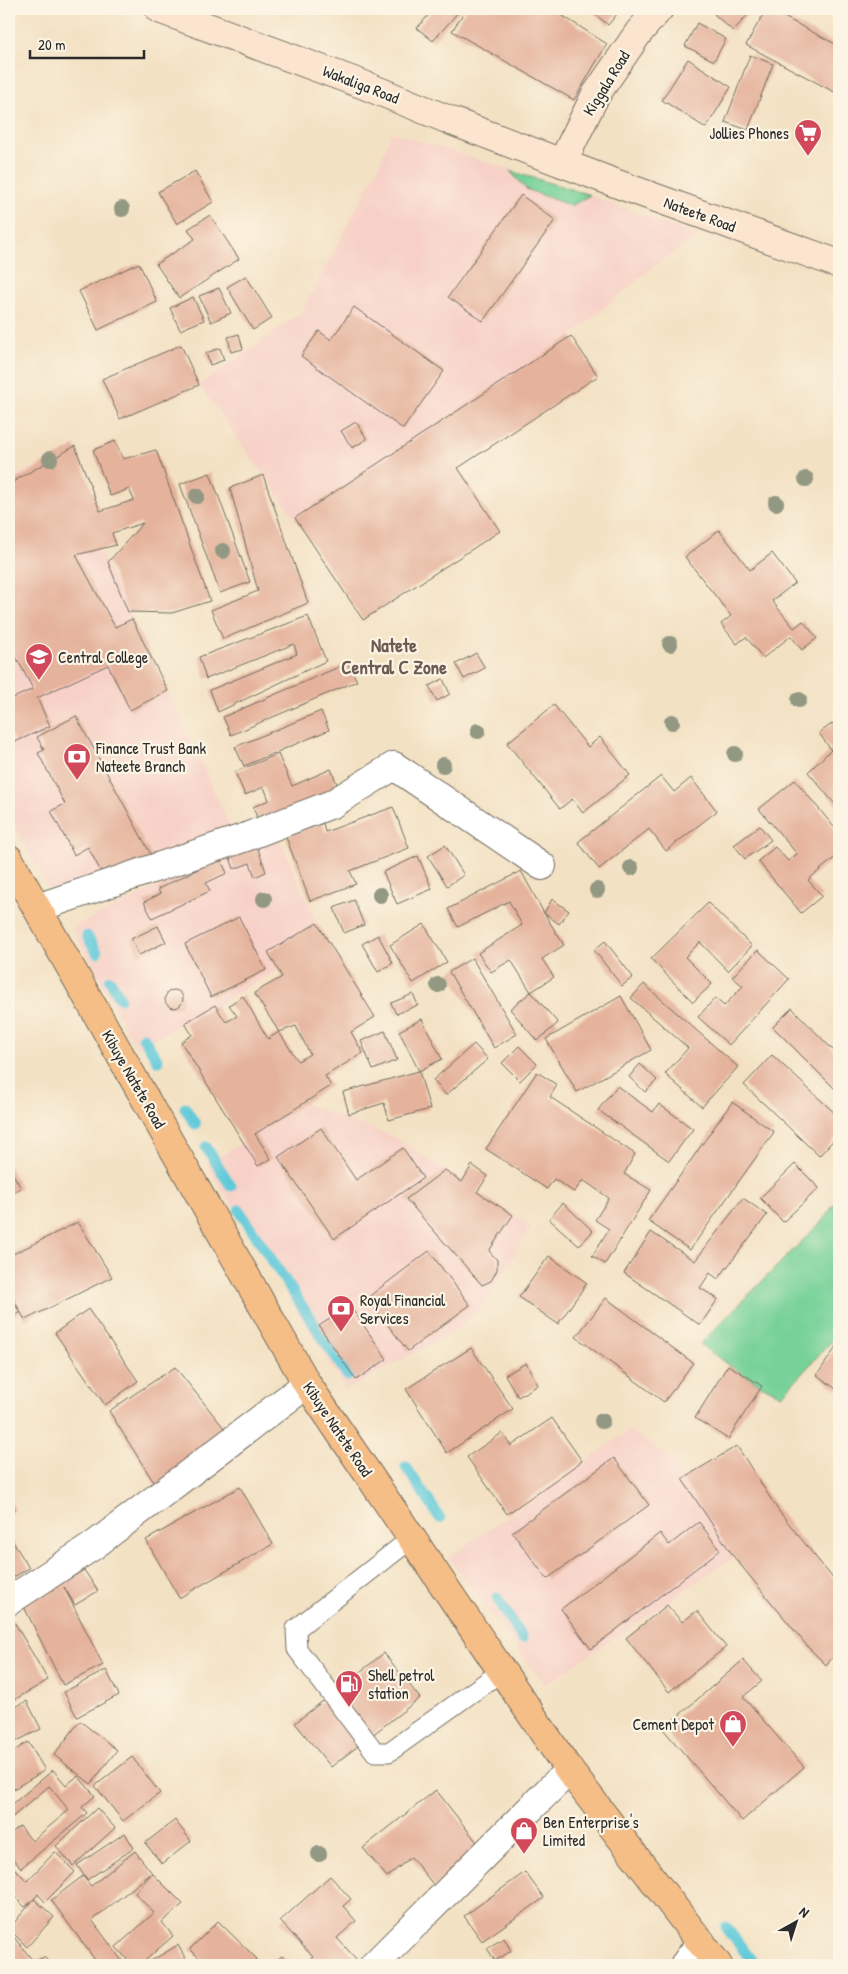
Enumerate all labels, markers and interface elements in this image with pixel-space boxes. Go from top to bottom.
scale bar [30,28,144,60]
text: 20 m [38,34,65,55]
street label: Kiggala Road [577,46,635,120]
street label: Wakaliga Road [320,59,402,109]
supermarket icon: Jollies Phones [793,118,823,157]
place label: Jollies Phones [709,122,789,144]
street label: Nateete Road [661,191,739,237]
district label: Natete Central C Zone [341,632,447,680]
school or university icon: Central College [24,642,54,681]
place label: Central College [58,646,149,668]
place label: Finance Trust Bank Nateete Branch [95,737,207,777]
bank icon: Finance Trust Bank Nateete Branch [62,742,92,781]
street label: Kibuye Natete Road [97,1026,171,1132]
place label: Royal Financial Services [360,1289,446,1329]
bank icon: Royal Financial Services [326,1294,356,1333]
street label: Kibuye Natete Road [298,1377,378,1481]
place label: Shell petrol station [368,1664,435,1704]
fuel station icon: Shell petrol station [334,1669,364,1708]
shop icon: Cement Depot [718,1709,748,1748]
place label: Cement Depot [632,1713,714,1735]
place label: Ben Enterprise's Limited [543,1811,639,1851]
shop icon: Ben Enterprise's Limited [509,1816,539,1855]
north arrow [770,1896,820,1946]
text: N [796,1902,814,1922]

